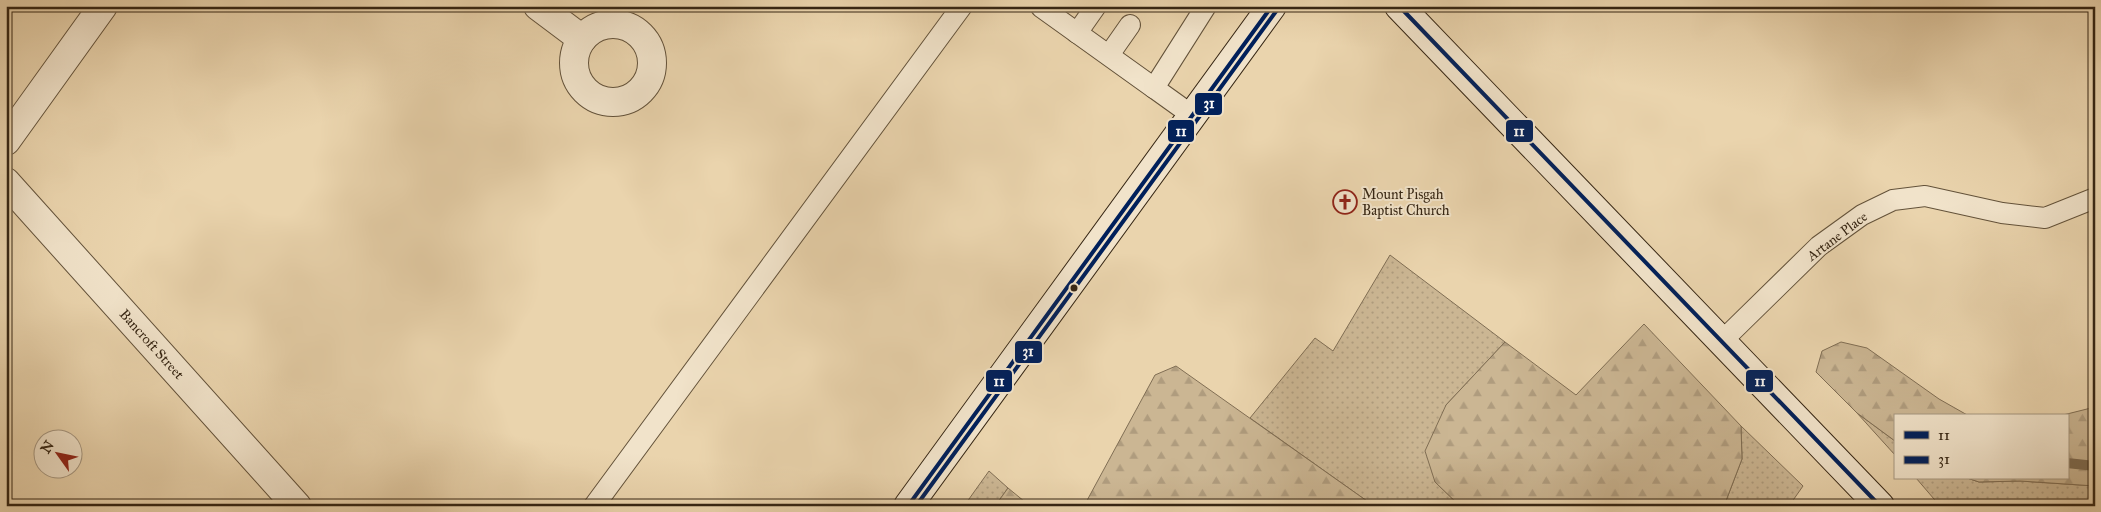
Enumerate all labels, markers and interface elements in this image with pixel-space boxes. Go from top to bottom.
line badge: 31 [1194,92,1223,116]
text: 31 [1203,95,1215,113]
line badge: 11 [1167,119,1195,143]
line badge: 11 [1505,119,1534,143]
text: 11 [1175,123,1187,140]
text: 11 [1513,123,1525,140]
place label: Mount Pisgah Baptist Church [1362,186,1450,219]
church icon: Mount Pisgah Baptist Church [1332,189,1358,215]
street label: Artane Place [1803,208,1871,265]
unlabelled marker [1069,283,1079,293]
street label: Bancroft Street [116,306,188,383]
line badge: 31 [1014,340,1043,364]
text: 31 [1022,343,1034,361]
line badge: 11 [985,369,1013,393]
line badge: 11 [1745,369,1774,393]
text: 11 [993,373,1005,390]
text: 11 [1754,373,1766,390]
legend [1894,414,2068,480]
text: 11 [1938,426,1950,444]
north arrow [32,430,82,480]
text: N [37,437,58,457]
text: 31 [1938,450,1950,468]

